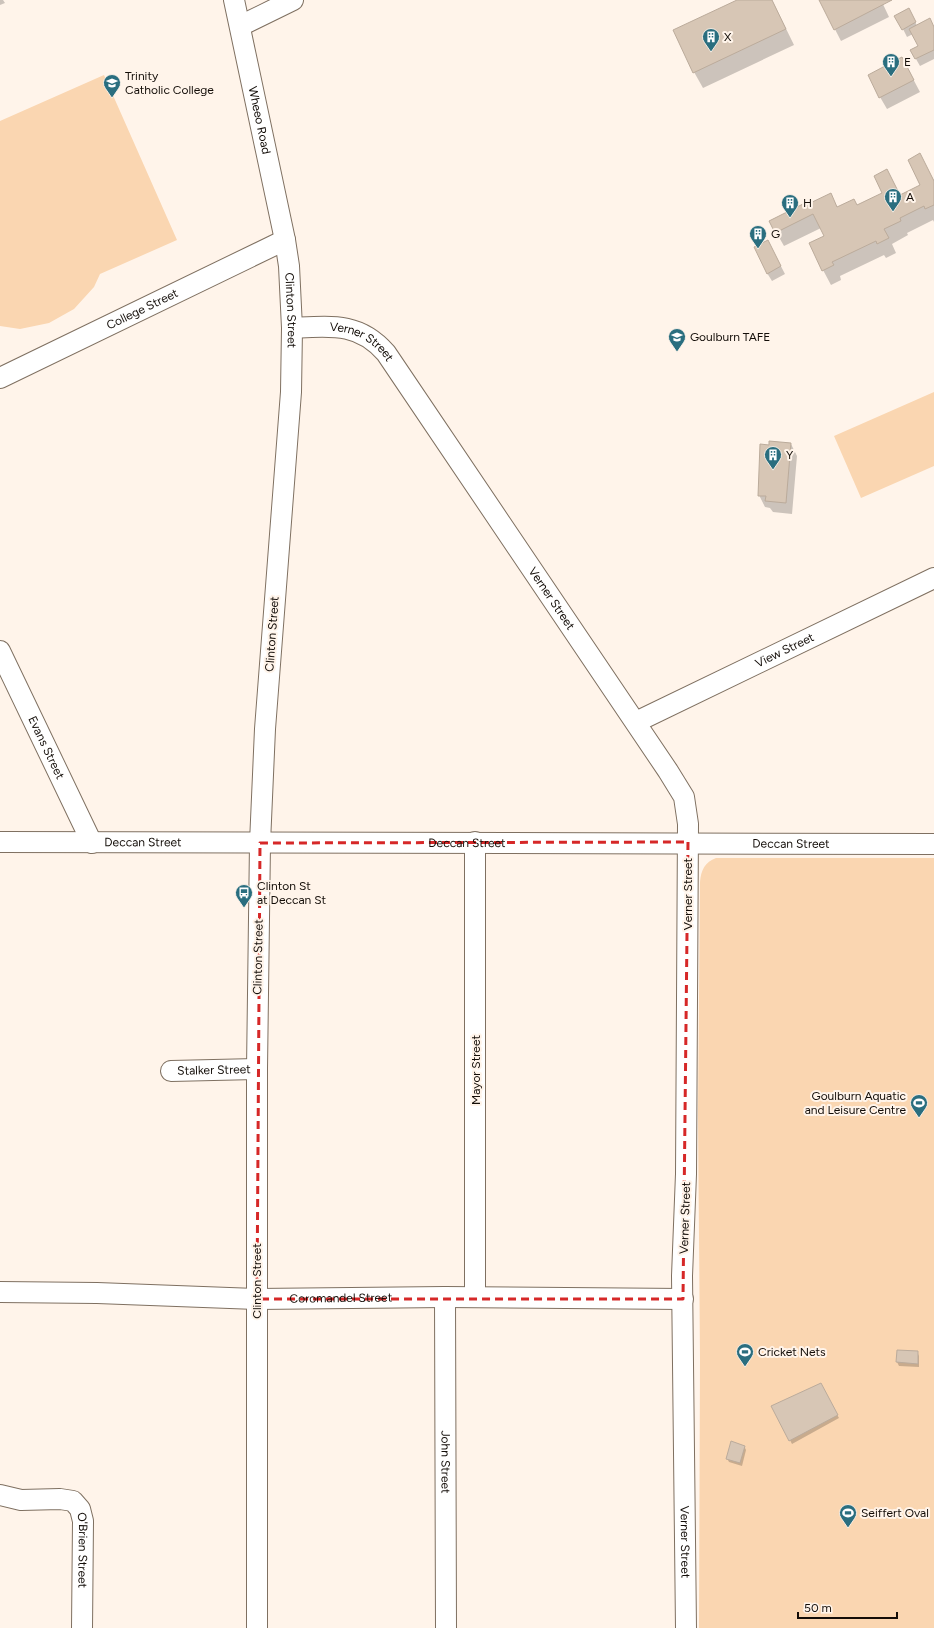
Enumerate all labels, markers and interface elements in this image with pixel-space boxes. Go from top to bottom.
building icon: X [701,27,721,52]
place label: X [724,30,732,44]
building icon: E [881,52,901,77]
place label: E [904,55,911,69]
place label: Trinity Catholic College [125,69,214,97]
school or university icon: Trinity Catholic College [102,73,122,98]
street label: Wheeo Road [246,85,274,155]
building icon: A [883,187,903,212]
place label: A [906,190,914,204]
building icon: H [780,193,800,218]
place label: H [803,196,812,210]
building icon: G [748,224,768,249]
place label: G [771,227,780,241]
street label: Clinton Street [282,272,299,349]
street label: College Street [104,286,181,332]
street label: Verner Street [329,320,397,364]
school or university icon: Goulburn TAFE [667,327,687,352]
place label: Goulburn TAFE [690,330,770,344]
building icon: Y [763,445,783,470]
place label: Y [786,448,794,462]
street label: Verner Street [526,565,578,633]
street label: Clinton Street [262,595,282,672]
street label: View Street [753,630,817,670]
street label: Evans Street [25,714,67,782]
street label: Deccan Street [104,835,182,849]
street label: Deccan Street [428,836,506,850]
street label: Deccan Street [752,837,830,851]
street label: Verner Street [681,857,695,930]
place label: Clinton St at Deccan St [257,879,327,907]
bus stop icon: Clinton St at Deccan St [234,883,254,908]
street label: Clinton Street [250,919,266,995]
street label: Mayor Street [469,1035,483,1105]
street label: Stalker Street [177,1062,251,1078]
place label: Goulburn Aquatic and Leisure Centre [805,1089,907,1117]
sports icon: Goulburn Aquatic and Leisure Centre [909,1093,929,1118]
street label: Verner Street [677,1181,693,1254]
street label: Clinton Street [250,1243,264,1319]
street label: Coromandel Street [290,1291,393,1306]
sports icon: Cricket Nets [735,1342,755,1367]
place label: Cricket Nets [758,1345,826,1359]
street label: John Street [438,1430,453,1494]
sports icon: Seiffert Oval [838,1503,858,1528]
street label: Verner Street [678,1506,692,1579]
place label: Seiffert Oval [861,1506,929,1520]
street label: O'Brien Street [74,1511,90,1589]
scale bar [798,1594,897,1620]
text: 50 m [804,1601,832,1615]

